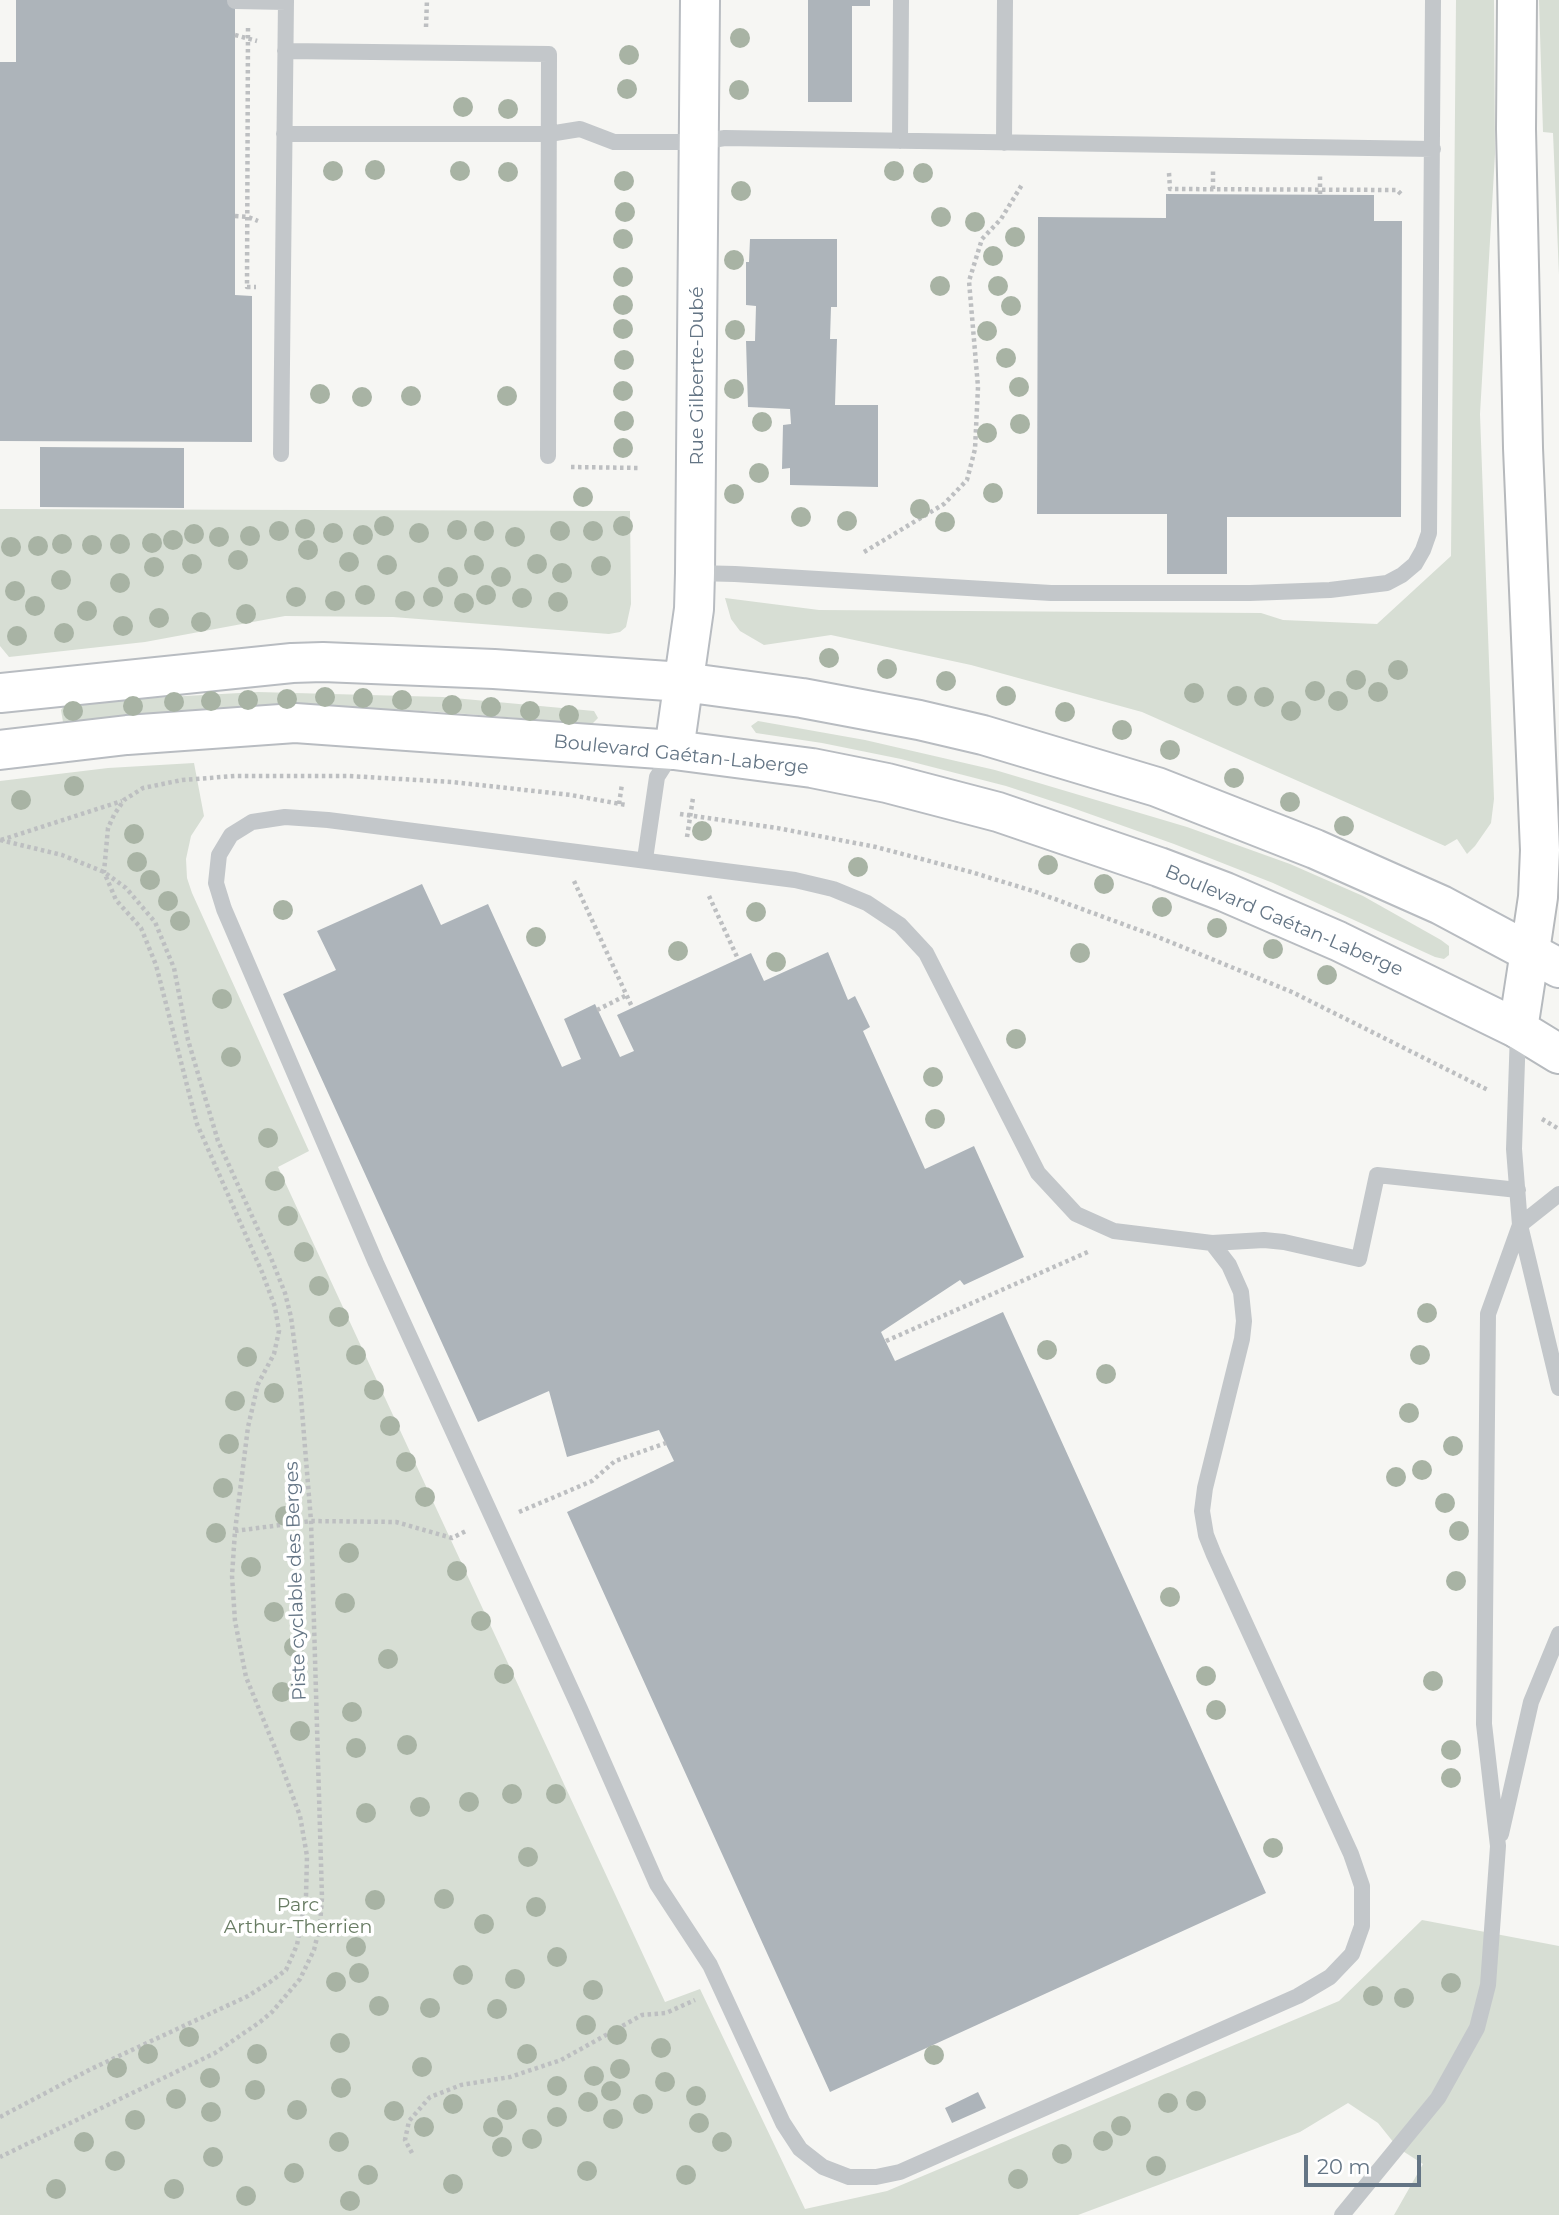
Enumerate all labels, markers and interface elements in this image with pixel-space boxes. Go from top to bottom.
street label: Rue Gilberte-Dubé [686,286,708,466]
street label: Boulevard Gaétan-Laberge [552,730,810,780]
street label: Boulevard Gaétan-Laberge [1162,860,1406,982]
street label: Piste cyclable des Berges [280,1461,312,1701]
park label: Parc Arthur-Therrien [224,1894,372,1938]
scale bar [1307,2142,1424,2186]
text: 20 m [1317,2154,1371,2179]

